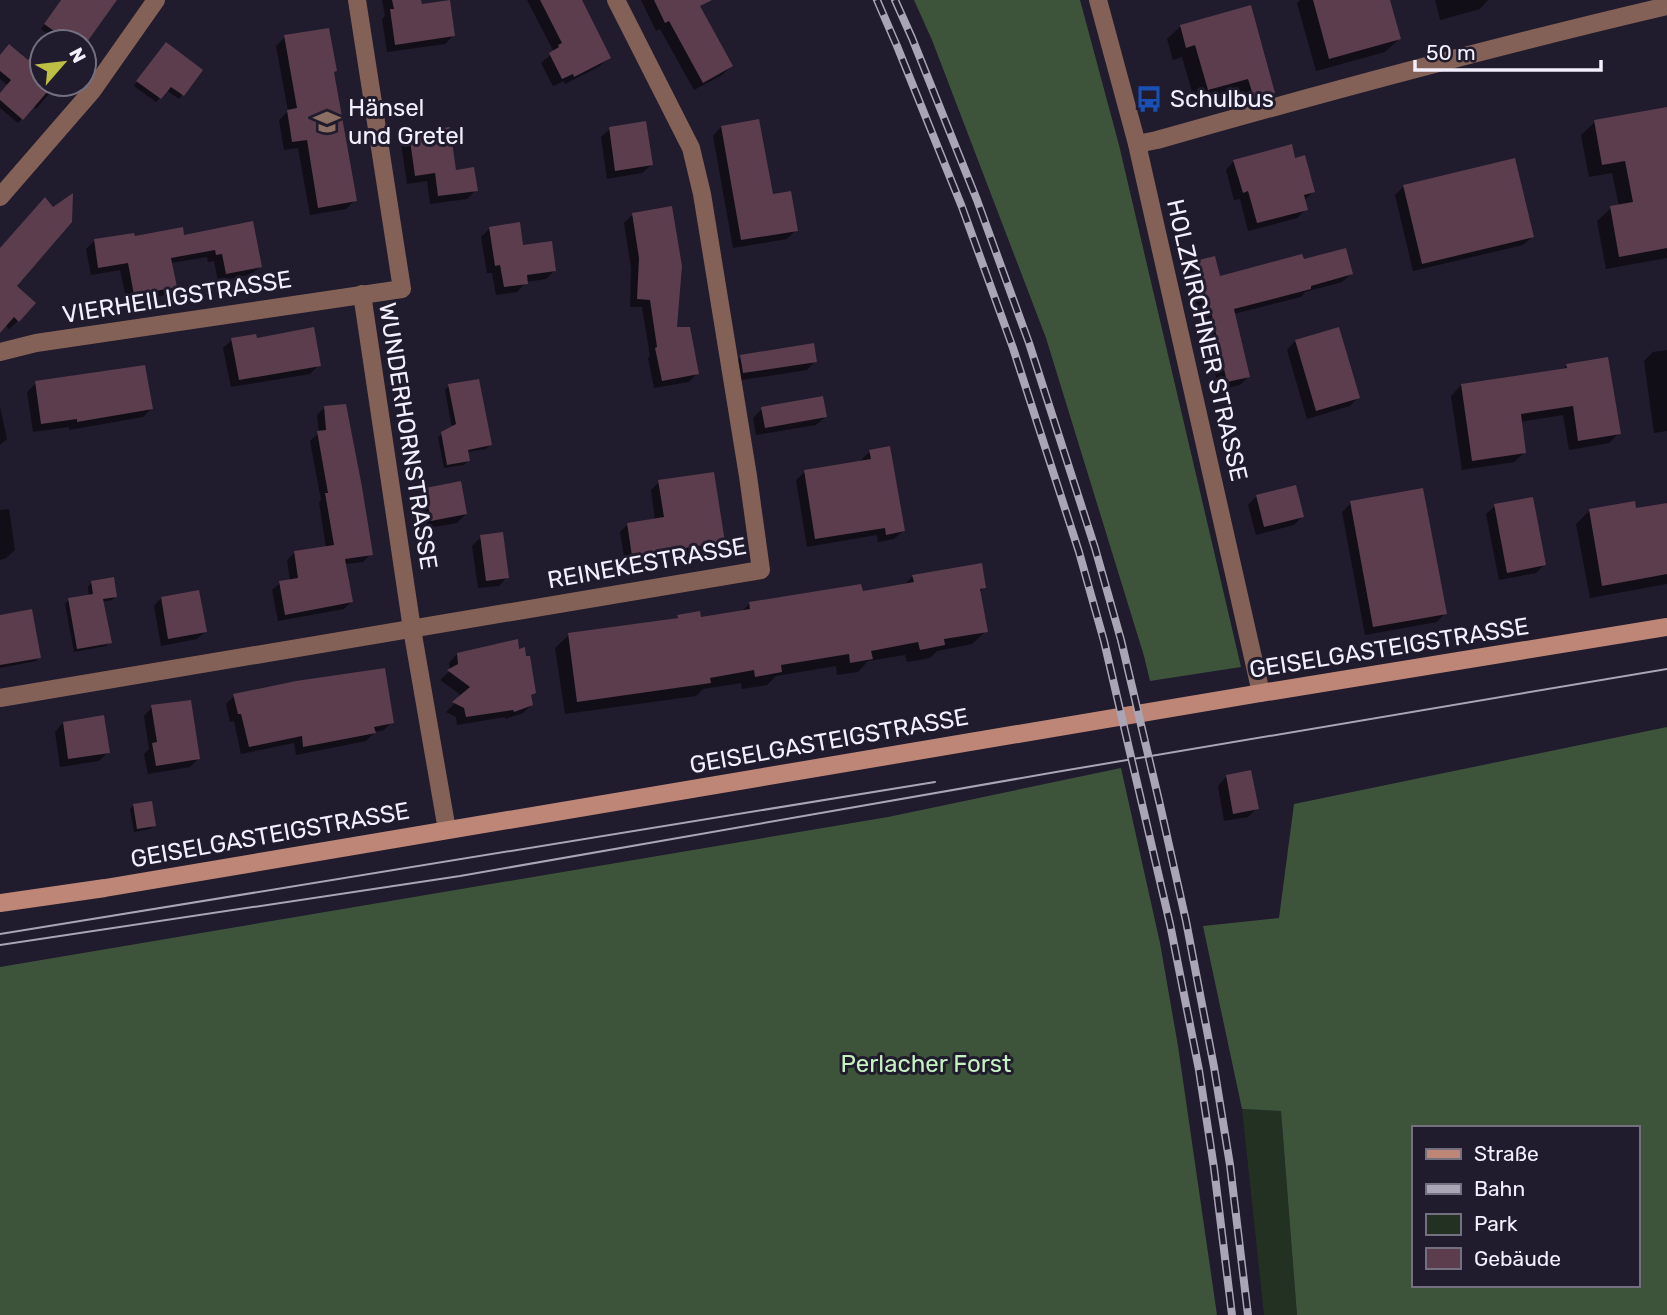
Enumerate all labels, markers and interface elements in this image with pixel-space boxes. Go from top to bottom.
north arrow [28,28,98,98]
scale bar [1415,28,1600,72]
text: 50 m [1426,40,1476,65]
text: N [64,44,91,67]
bus stop icon: Schulbus [1134,84,1164,114]
place label: Schulbus [1170,85,1274,113]
place label: Hänsel und Gretel [348,94,464,150]
school or university icon: Hänsel und Gretel [312,107,342,137]
street label: HOLZKIRCHNER STRASSE [1161,196,1253,484]
street label: VIERHEILIGSTRASSE [60,265,294,329]
street label: WUNDERHORNSTRASSE [373,301,443,571]
street label: REINEKESTRASSE [545,532,749,594]
street label: GEISELGASTEIGSTRASSE [1247,612,1531,684]
street label: GEISELGASTEIGSTRASSE [687,703,971,779]
street label: GEISELGASTEIGSTRASSE [128,797,412,873]
park label: Perlacher Forst [841,1050,1011,1078]
legend [1412,1126,1639,1287]
text: Straße [1474,1141,1539,1166]
text: Bahn [1474,1176,1525,1201]
text: Park [1474,1211,1518,1236]
text: Gebäude [1474,1246,1561,1271]

